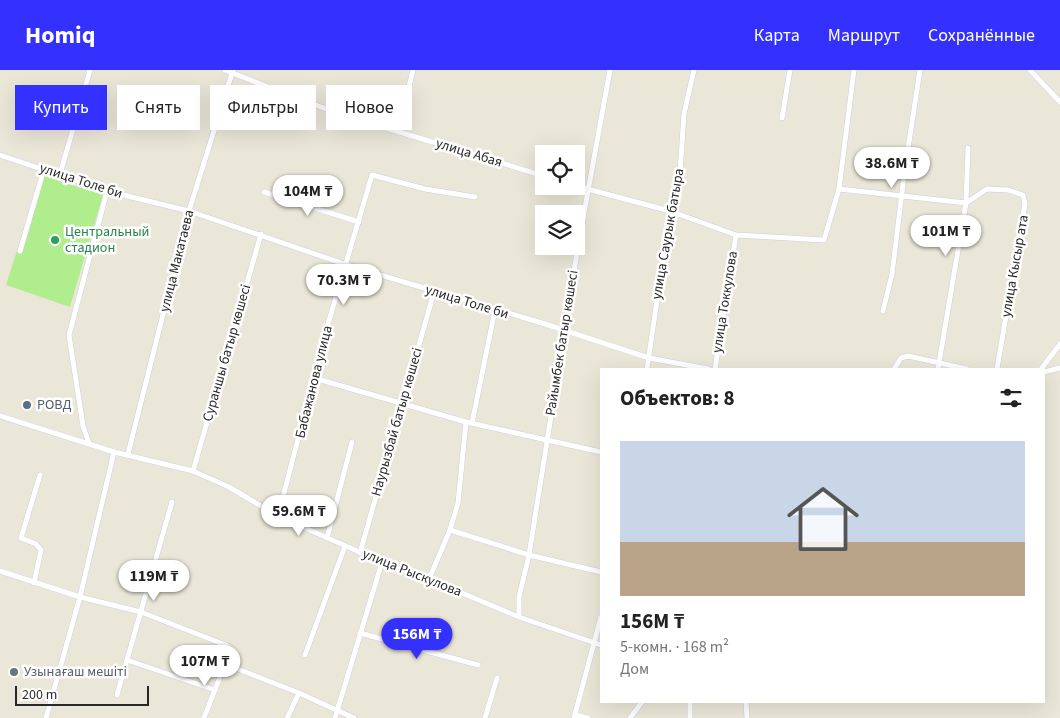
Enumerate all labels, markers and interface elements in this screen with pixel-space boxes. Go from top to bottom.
text: Homiq [25,18,95,53]
text: Карта [754,23,800,48]
text: Маршрут [828,23,900,48]
text: Сохранённые [928,23,1035,48]
chip: Купить [15,85,107,130]
chip: Снять [117,85,200,130]
chip: Фильтры [210,85,316,130]
chip: Новое [326,85,412,130]
street label: улица Абая [433,133,505,173]
map controls [535,145,585,255]
button: locate [535,145,585,195]
pin: 38.6M ₸ [846,146,938,189]
text: 38.6M ₸ [865,152,919,174]
street label: улица Толе би [37,158,125,204]
street label: улица Саурык батыра [647,167,689,301]
pin: 104M ₸ [267,174,349,217]
text: 104M ₸ [283,180,333,202]
button: layers [535,205,585,255]
street label: улица Макатаева [155,208,199,314]
street label: улица Кысыр ата [996,213,1034,319]
pin: 101M ₸ [905,214,987,257]
text: 101M ₸ [921,220,971,242]
place label: Центральный стадион [65,222,150,258]
marker: Центральный стадион [49,234,61,246]
street label: улица Токкулова [707,250,743,354]
pin: 70.3M ₸ [298,264,390,306]
text: 70.3M ₸ [317,269,371,291]
street label: Райымбек батыр көшесі [541,269,583,417]
street label: улица Толе би [423,280,511,324]
street label: Сураншы батыр көшесі [198,282,256,424]
street label: Бабажанова улица [290,324,338,440]
street label: Наурызбай батыр көшесі [366,345,428,499]
text: Объектов: 8 [620,383,735,413]
icon: filters [997,384,1025,412]
place label: РОВД [37,395,71,415]
marker: РОВД [21,399,33,411]
icon: home [778,474,868,564]
pin: 59.6M ₸ [253,494,345,537]
text: 59.6M ₸ [272,500,326,522]
street label: улица Рыскулова [359,544,465,602]
pin: 119M ₸ [113,560,195,602]
text: 119M ₸ [129,565,179,587]
text: 156M ₸ [620,606,685,636]
pin: 156M ₸ [376,618,458,660]
text: 156M ₸ [392,623,442,645]
text: 5-комн. · 168 m² [620,636,729,658]
pin: 107M ₸ [164,644,246,687]
text: 107M ₸ [180,650,230,672]
text: Дом [620,658,649,680]
place label: Узынағаш мешіті [24,662,127,682]
marker: Узынағаш мешіті [8,666,20,678]
scale bar [15,683,149,706]
text: 200 m [22,685,57,705]

